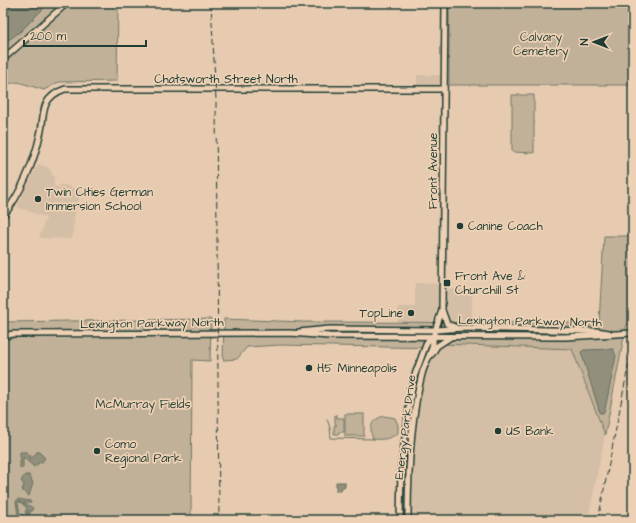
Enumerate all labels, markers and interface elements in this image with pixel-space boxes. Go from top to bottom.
scale bar [24,22,146,48]
north arrow [574,22,614,62]
text: 200 m [30,28,67,45]
park label: Calvary Cemetery [513,29,569,61]
text: N [577,38,592,45]
street label: Chatsworth Street North [154,71,298,88]
street label: Front Avenue [425,132,442,209]
place label: Twin CIties German Immersion School [46,184,153,215]
marker: Twin CIties German Immersion School [33,194,43,204]
place label: Canine Coach [468,218,543,235]
marker: Canine Coach [455,221,465,231]
place label: Front Ave & Churchill St [455,268,526,299]
marker: Front Ave & Churchill St [442,278,452,288]
place label: TopLine [359,305,404,322]
marker: TopLine [406,308,416,318]
street label: Lexington Parkway North [458,312,602,332]
street label: Lexington Parkway North [80,314,224,334]
place label: H5 Minneapolis [317,360,397,377]
marker: H5 Minneapolis [304,363,314,373]
street label: Energy Park Drive [391,373,421,480]
park label: McMurray Fields [96,396,190,414]
place label: US Bank [506,423,554,440]
marker: US Bank [493,426,503,436]
place label: Como Regional Park [105,436,182,468]
marker: Como Regional Park [92,446,102,456]

